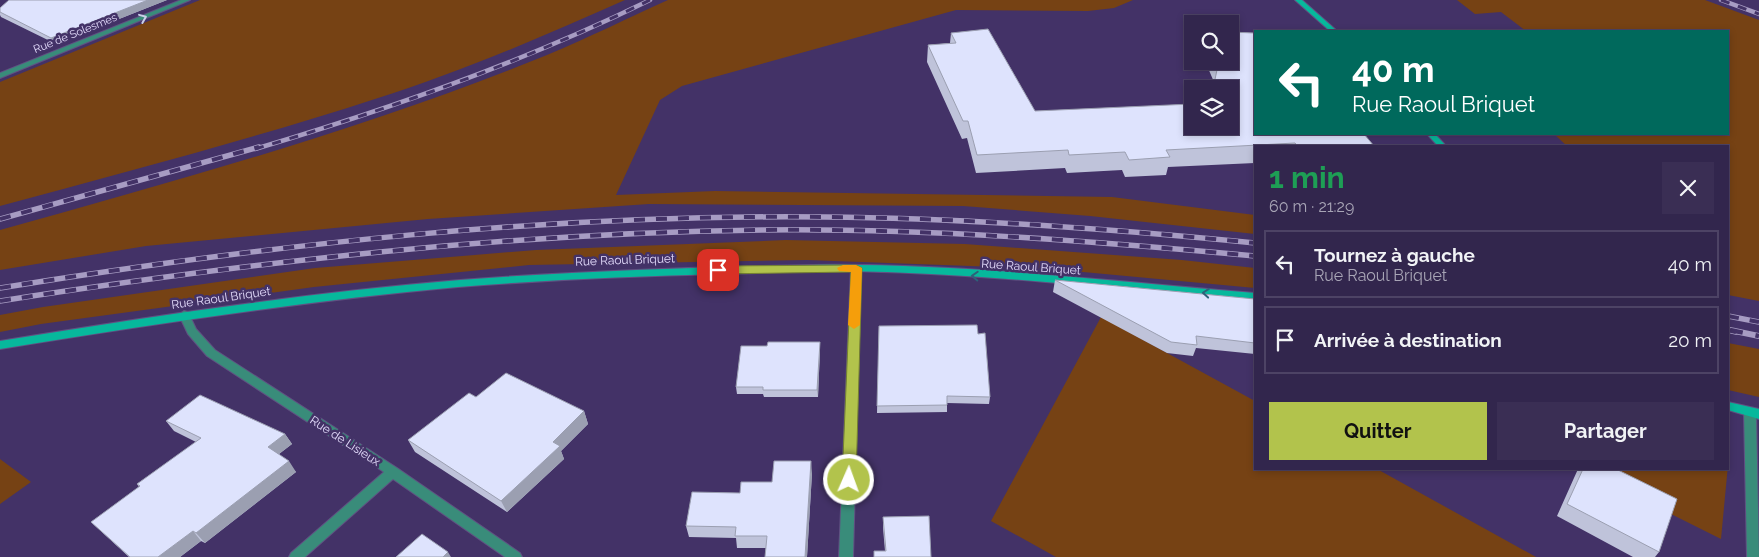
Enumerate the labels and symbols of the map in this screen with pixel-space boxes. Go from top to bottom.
street label: Rue de Solesmes [32,11,119,56]
one-way arrow [138,14,146,24]
pin [697,249,739,291]
street label: Rue Raoul Briquet [575,251,675,269]
street label: Rue Raoul Briquet [981,257,1081,277]
one-way arrow [970,270,978,281]
street label: Rue Raoul Briquet [171,284,271,312]
one-way arrow [1202,288,1210,299]
street label: Rue de Lisieux [307,413,383,469]
position arrow [822,453,874,505]

